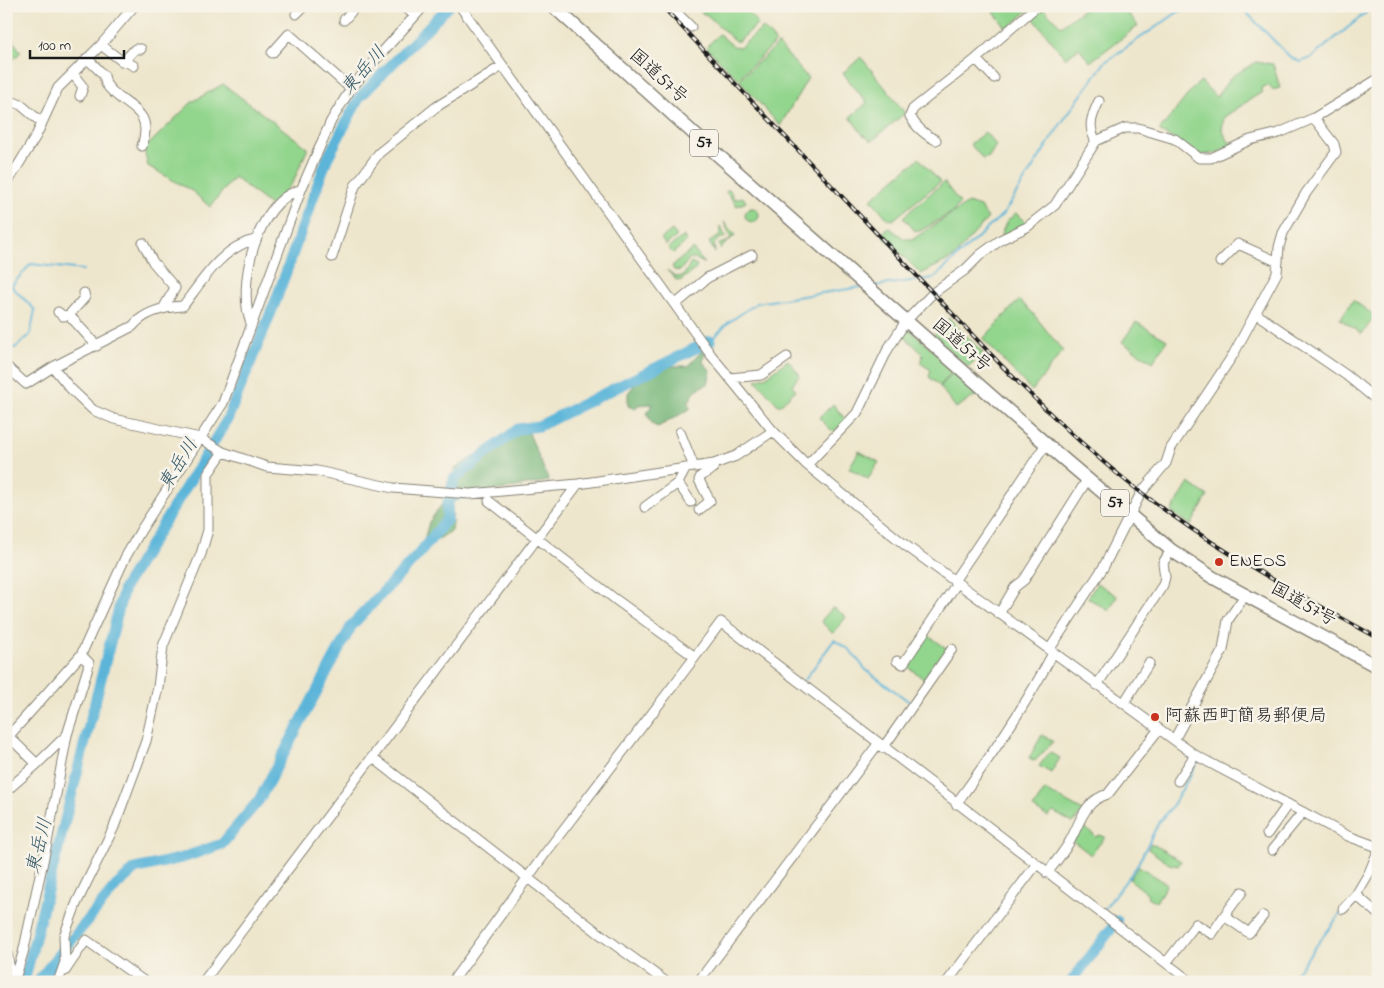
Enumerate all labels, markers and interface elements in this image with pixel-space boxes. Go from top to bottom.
scale bar [30,28,124,60]
text: 100 m [38,35,71,57]
water label: 東岳川 [335,41,393,101]
street label: 国道57号 [623,43,693,111]
road number: 57 [690,130,718,156]
street label: 国道57号 [925,313,997,379]
water label: 東岳川 [152,434,206,496]
road number: 57 [1101,489,1129,516]
place label: ENEOS [1229,549,1286,575]
marker: ENEOS [1213,556,1225,568]
street label: 国道57号 [1265,576,1341,634]
place label: 阿蘇西町簡易郵便局 [1165,704,1327,730]
marker: 阿蘇西町簡易郵便局 [1149,711,1161,723]
water label: 東岳川 [20,815,60,877]

